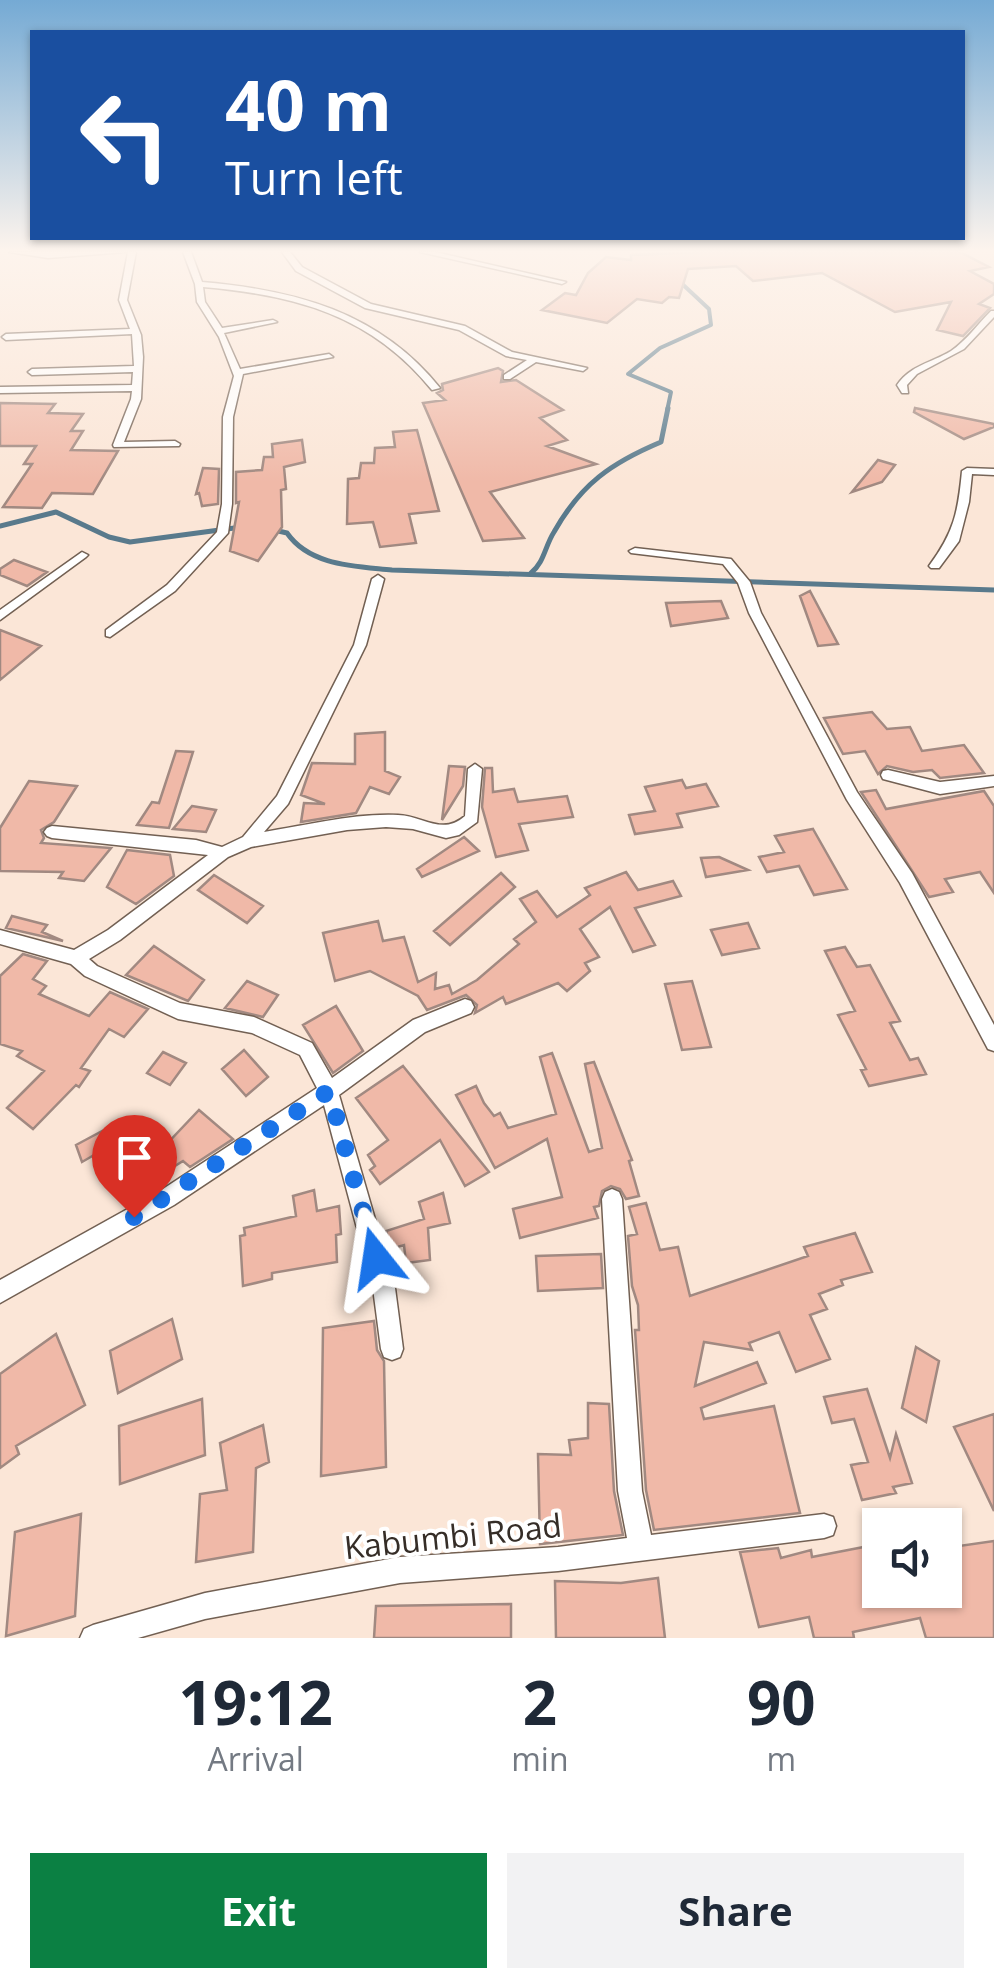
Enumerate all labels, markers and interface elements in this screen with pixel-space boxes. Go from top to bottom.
text: 40 m [225,56,392,152]
icon: left [60,70,190,200]
text: Turn left [225,147,403,208]
pin [92,1115,177,1218]
icon: arrive [107,1130,162,1185]
position arrow [324,1206,428,1310]
street label: Kabumbi Road [342,1503,564,1568]
map controls [862,1508,962,1608]
button: sound [862,1508,962,1608]
text: 19:12 [178,1661,333,1743]
text: 2 [523,1661,557,1743]
text: 90 [747,1661,816,1743]
text: Arrival [207,1737,304,1780]
text: min [511,1737,569,1780]
text: m [766,1737,796,1780]
button: Exit [30,1853,487,1968]
button: Share [507,1853,964,1968]

